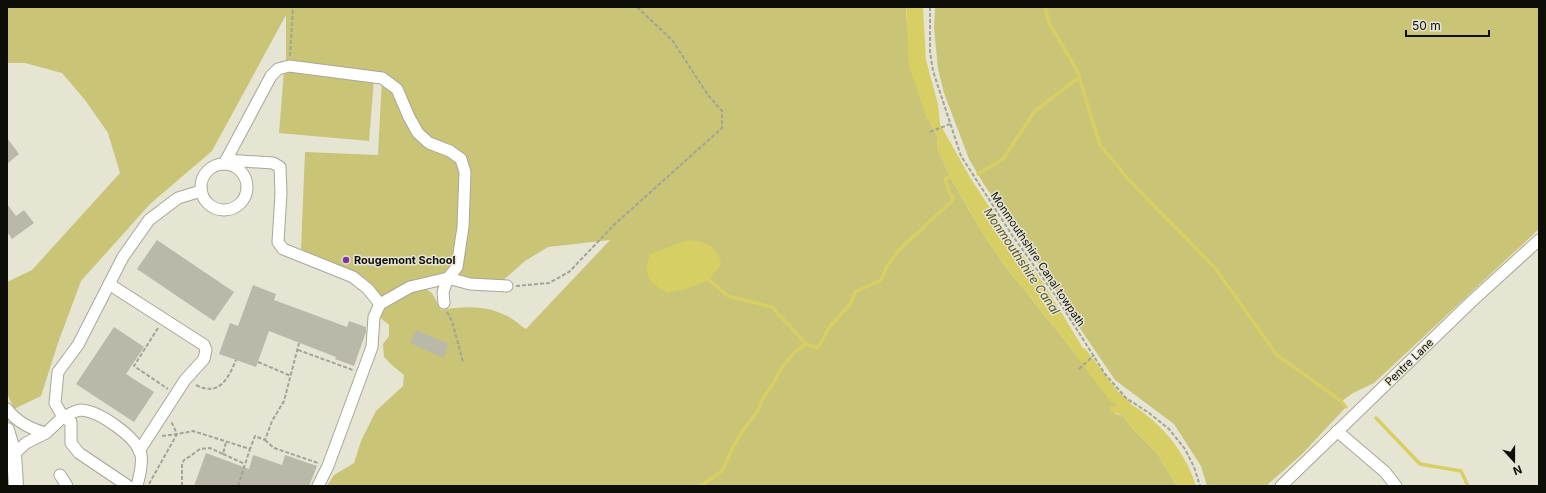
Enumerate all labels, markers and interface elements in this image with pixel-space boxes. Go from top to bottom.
scale bar [1406,12,1489,38]
text: 50 m [1412,18,1441,33]
street label: Monmouthshire Canal towpath [988,189,1088,329]
water label: Monmouthshire Canal [981,205,1063,317]
place label: Rougemont School [354,253,455,267]
marker: Rougemont School [341,255,351,265]
street label: Pentre Lane [1382,335,1436,389]
north arrow [1494,441,1534,481]
text: N [1511,462,1524,478]

